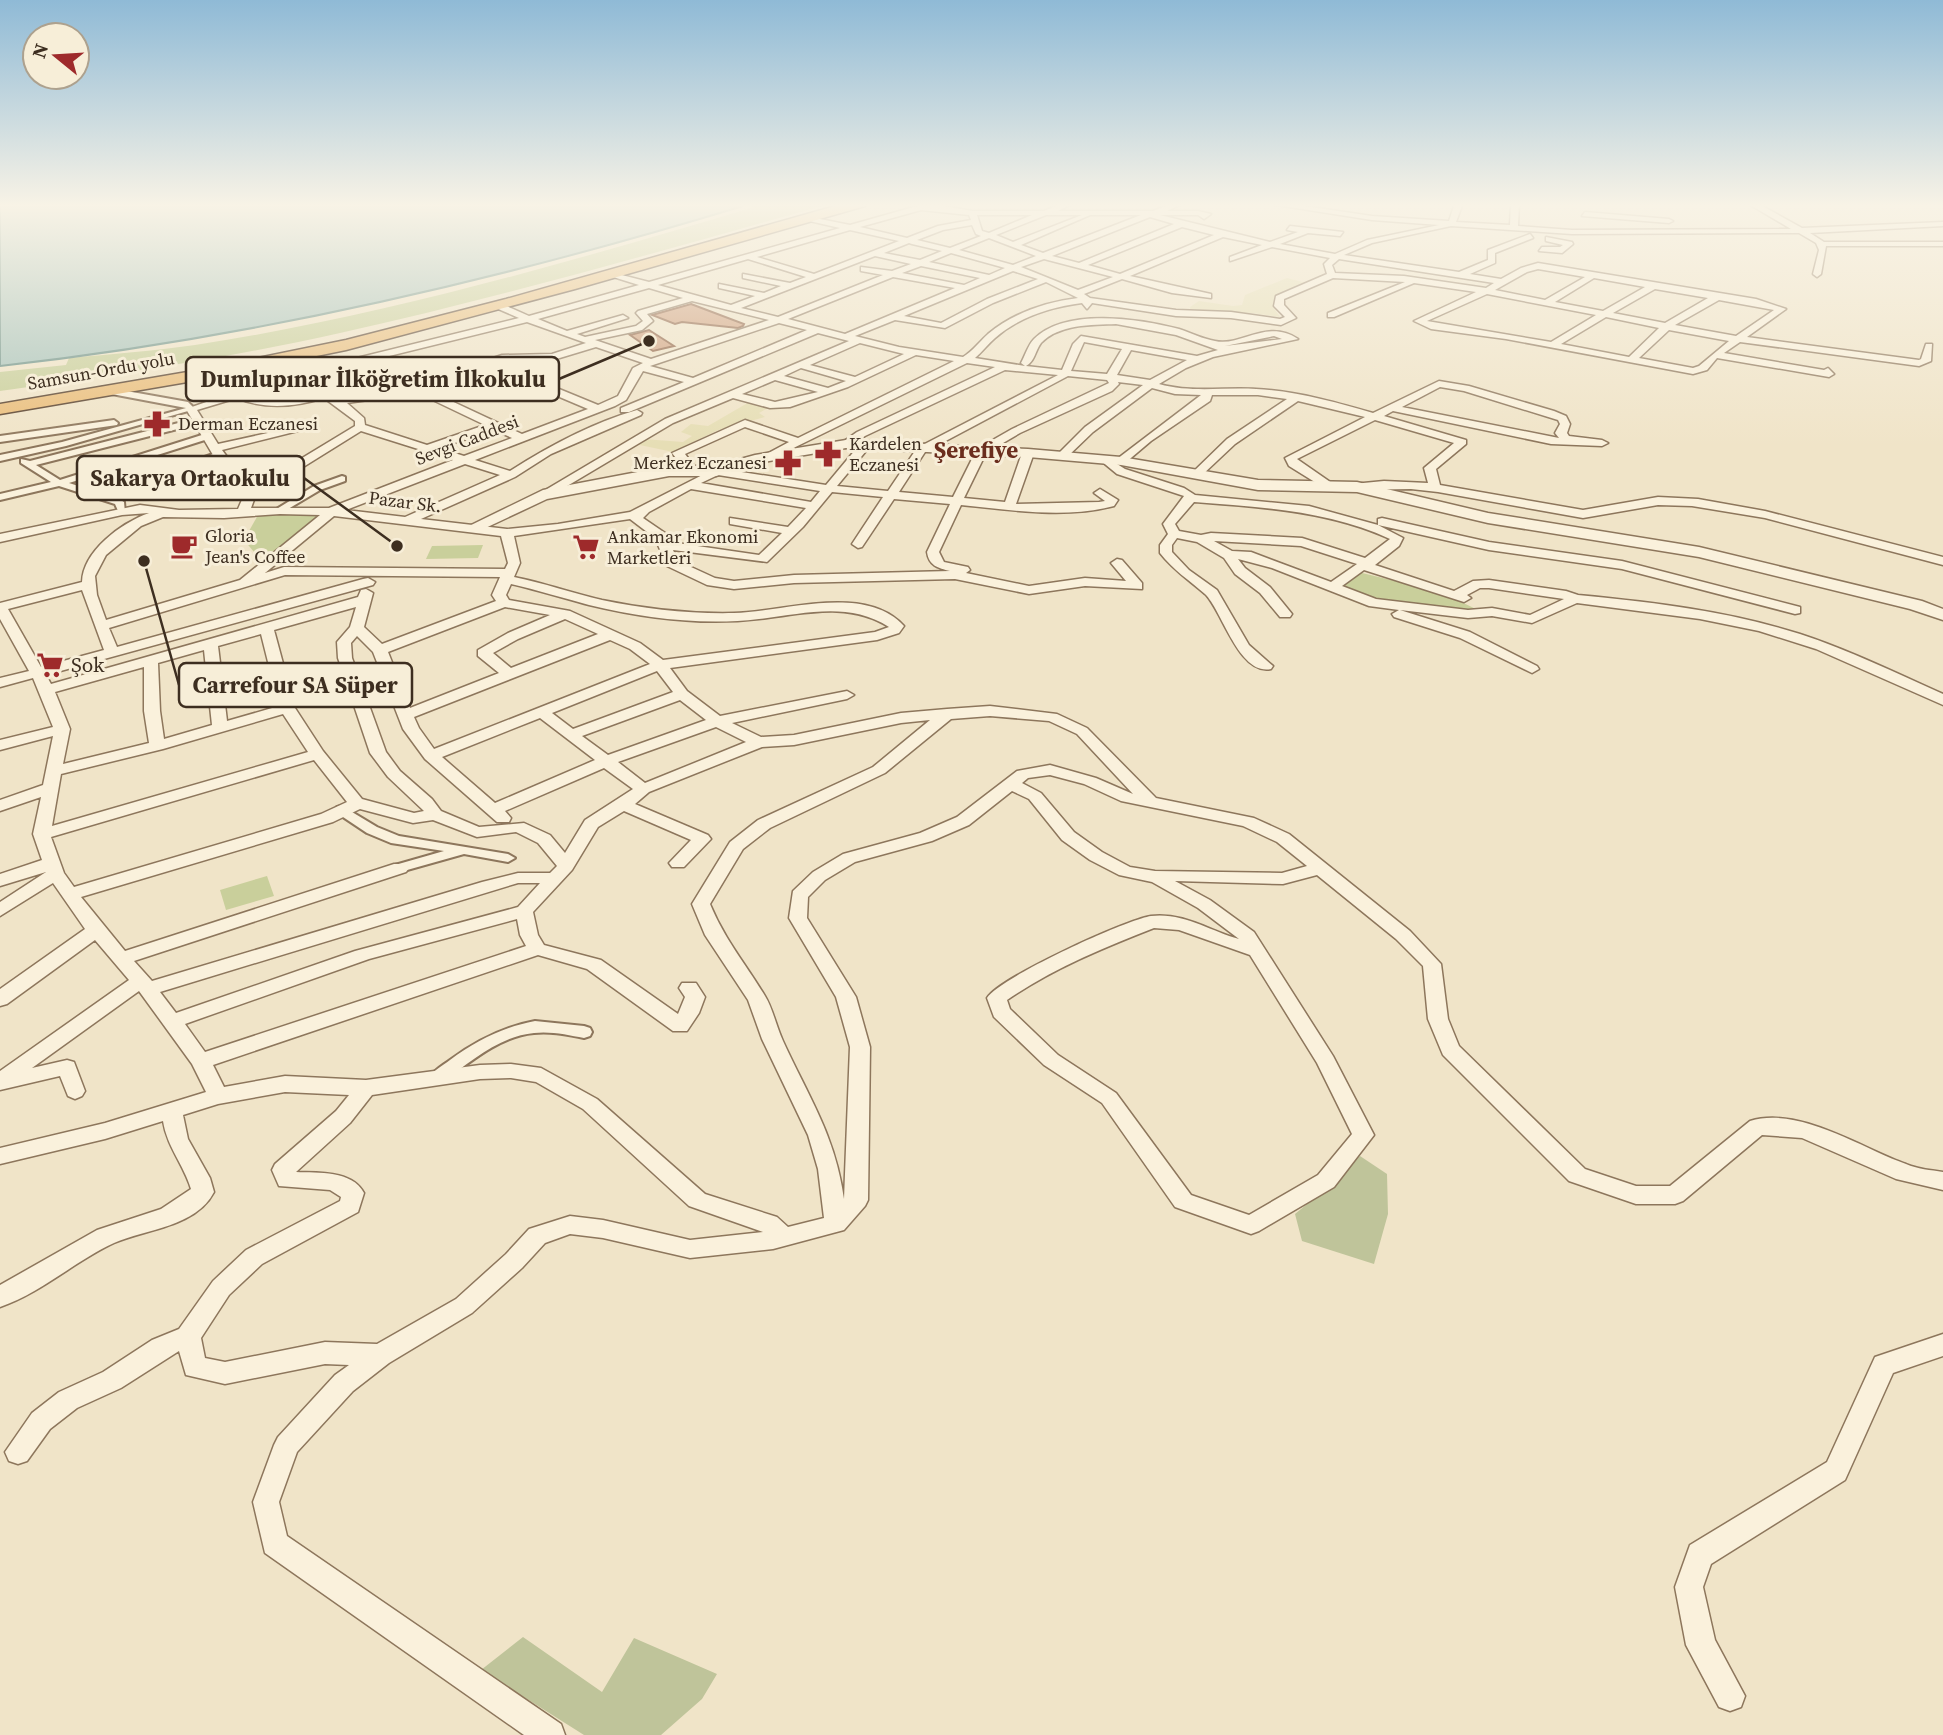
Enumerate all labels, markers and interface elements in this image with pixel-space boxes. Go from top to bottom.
north arrow [21,21,91,91]
text: N [25,40,54,61]
street label: Samsun-Ordu yolu [26,345,176,396]
callout: Dumlupınar İlköğretim İlkokulu [186,357,559,401]
text: Dumlupınar İlköğretim İlkokulu [200,363,546,395]
street label: Sevgi Caddesi [411,408,522,471]
pharmacy icon: Derman Eczanesi [142,409,172,439]
place label: Derman Eczanesi [178,411,318,436]
place label: Kardelen Eczanesi [849,431,922,477]
district label: Şerefiye [934,434,1018,466]
pharmacy icon: Kardelen Eczanesi [813,439,843,469]
pharmacy icon: Merkez Eczanesi [773,448,803,478]
place label: Merkez Eczanesi [633,450,767,475]
callout: Sakarya Ortaokulu [77,456,304,500]
text: Sakarya Ortaokulu [90,462,290,494]
street label: Pazar Sk. [367,485,443,518]
place label: Gloria Jean's Coffee [204,523,305,569]
place label: Ankamar Ekonomi Marketleri [607,524,758,570]
cafe icon: Gloria Jean's Coffee [169,531,199,561]
supermarket icon: Ankamar Ekonomi Marketleri [571,532,601,562]
supermarket icon: Şok [35,650,65,680]
place label: Şok [71,650,105,679]
callout: Carrefour SA Süper [179,663,412,707]
text: Carrefour SA Süper [192,669,398,701]

